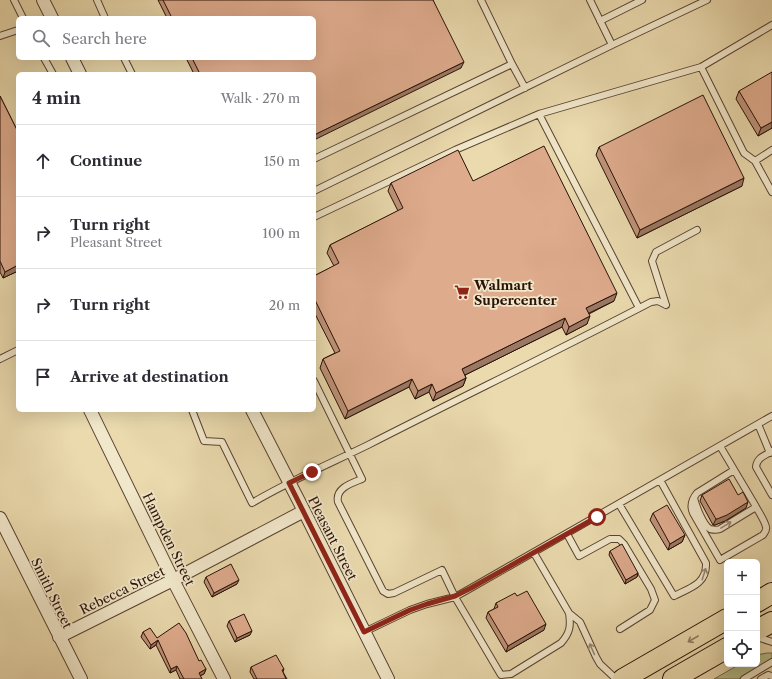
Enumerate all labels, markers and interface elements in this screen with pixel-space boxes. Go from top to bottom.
search box [16,16,316,60]
icon: search [30,27,52,49]
text: Search here [62,29,147,48]
text: 4 min [32,88,81,108]
text: Walk · 270 m [221,90,300,106]
icon: ahead [32,150,54,172]
text: Continue [70,151,142,170]
text: 150 m [264,153,300,169]
text: Turn right [70,215,150,234]
icon: right [32,222,54,244]
text: 100 m [262,225,300,241]
text: Pleasant Street [70,234,162,250]
place label: Walmart Supercenter [473,277,557,308]
supermarket icon: Walmart Supercenter [453,283,471,301]
icon: right [32,294,54,316]
text: Turn right [70,295,150,314]
text: 20 m [269,297,300,313]
icon: arrive [32,366,54,388]
text: Arrive at destination [70,367,229,386]
route end [303,463,321,481]
street label: Hampden Street [140,490,199,589]
street label: Pleasant Street [305,493,361,583]
route start [588,508,606,526]
one-way arrow [720,521,732,529]
street label: Smith Street [28,555,76,631]
map controls [724,559,760,667]
button: + [724,559,760,595]
street label: Rebecca Street [77,562,167,617]
one-way arrow [701,568,708,581]
button: − [724,595,760,631]
button: locate [724,631,760,667]
one-way arrow [687,635,699,643]
one-way arrow [588,643,595,655]

